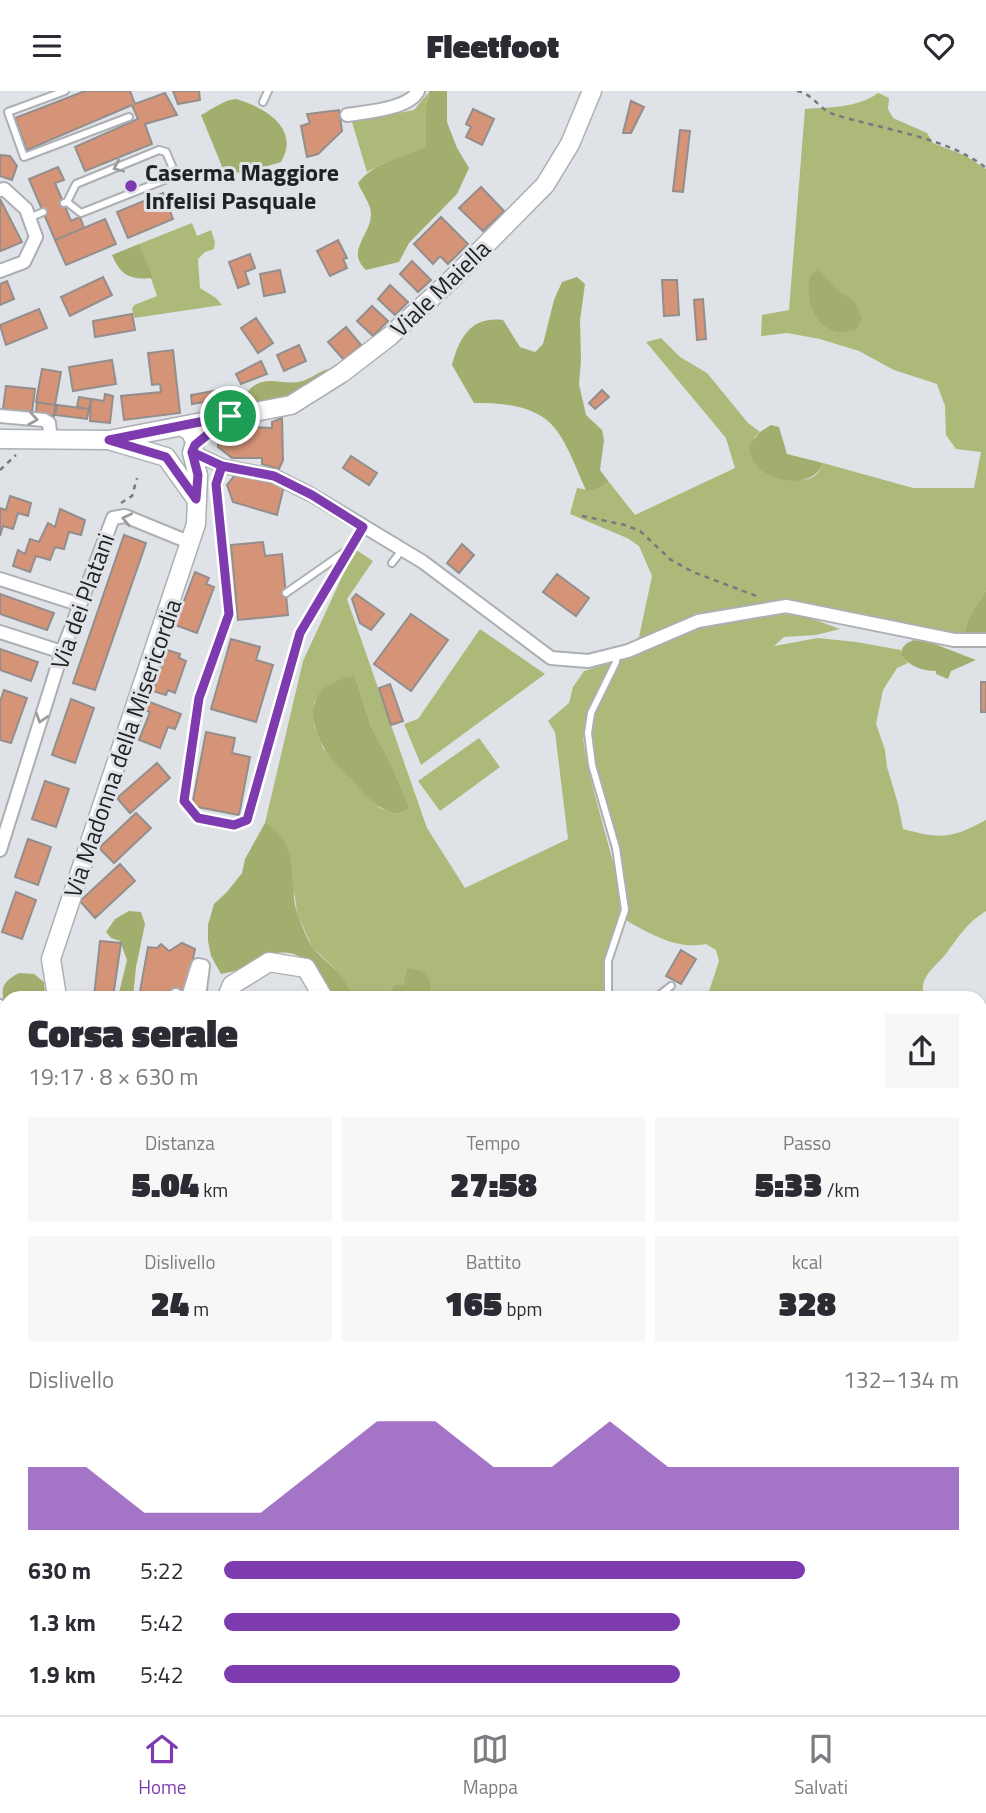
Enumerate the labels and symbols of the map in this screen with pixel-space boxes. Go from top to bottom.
place label: Caserma Maggiore Infelisi Pasquale [145,154,339,218]
one-way arrow [113,158,125,172]
marker: Caserma Maggiore Infelisi Pasquale [123,178,139,194]
street label: Viale Maiella [382,231,498,345]
pin [200,386,260,446]
one-way arrow [28,411,39,426]
one-way arrow [122,513,134,528]
street label: Via dei Platani [41,528,123,674]
street label: Via Madonna della Misericordia [54,594,190,902]
one-way arrow [35,711,50,723]

